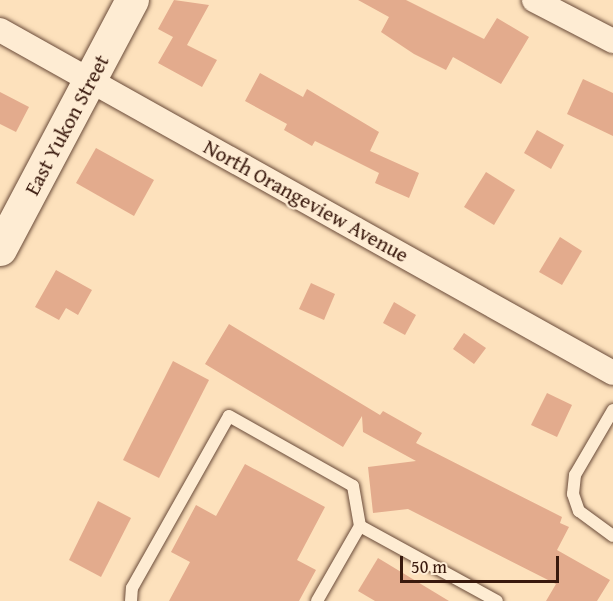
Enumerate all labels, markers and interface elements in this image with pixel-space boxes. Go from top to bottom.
street label: East Yukon Street [19,50,115,200]
street label: North Orangeview Avenue [199,134,413,268]
scale bar [403,544,562,582]
text: 50 m [411,553,447,580]

